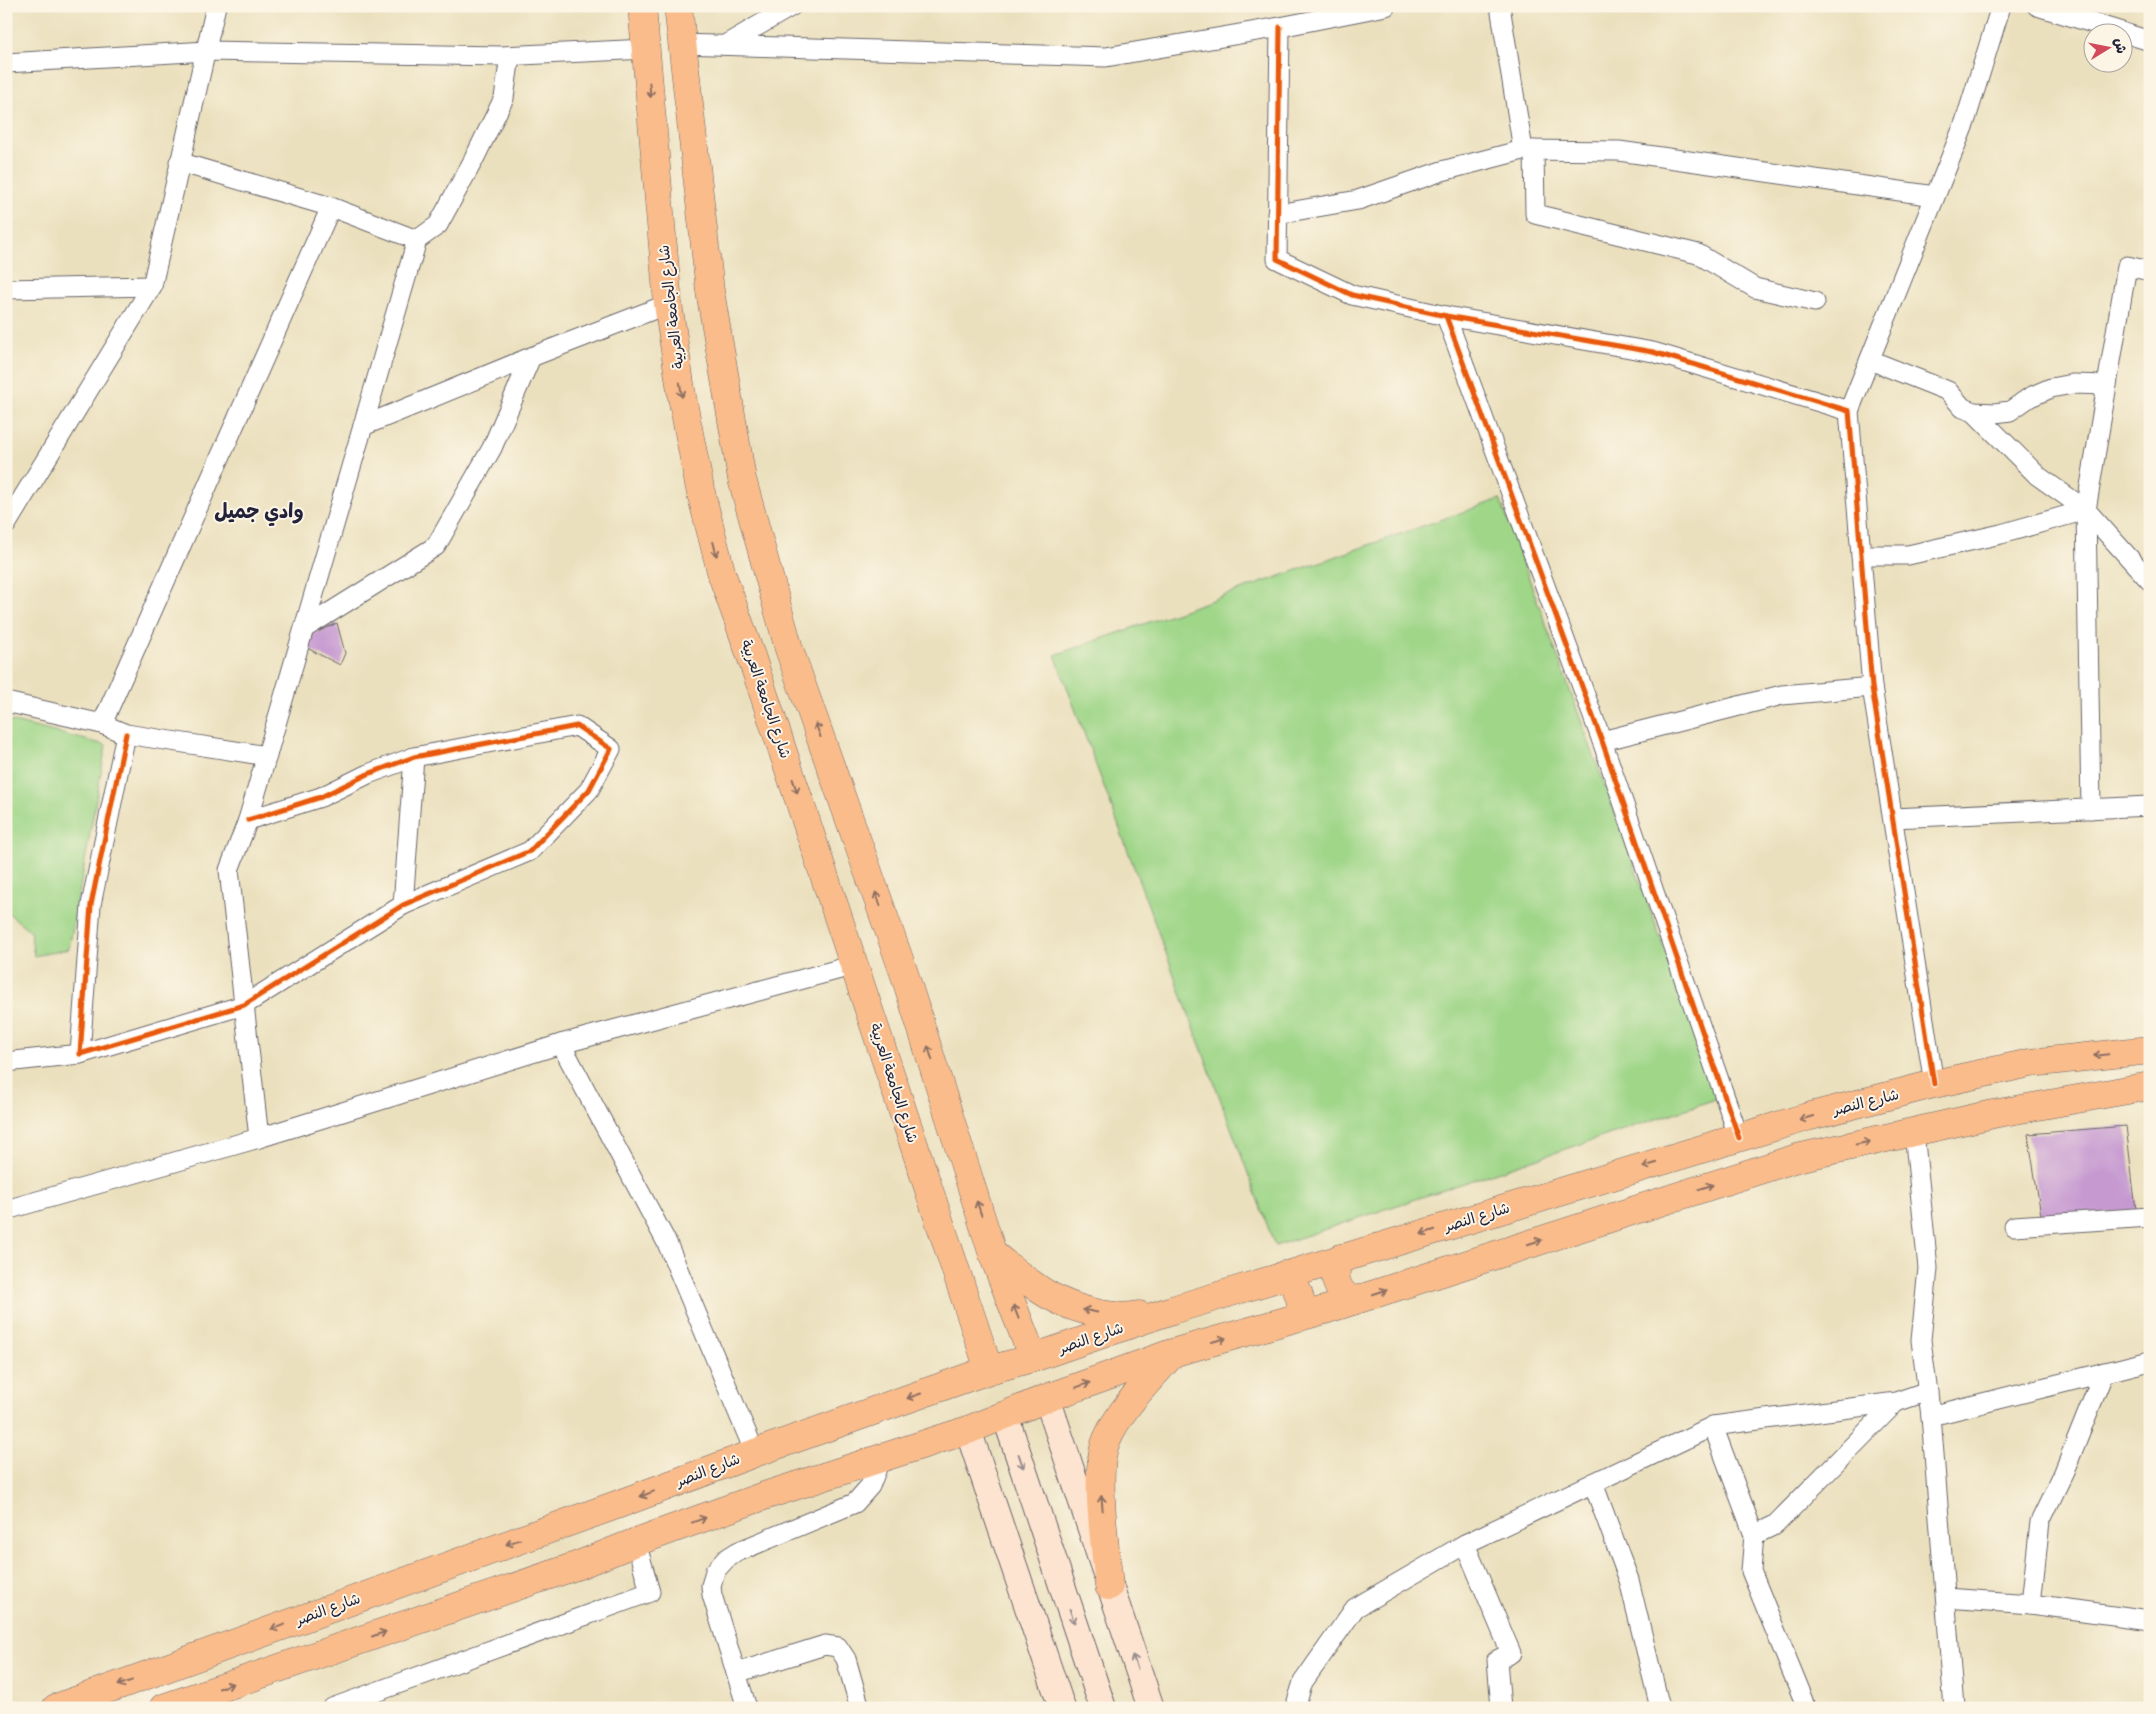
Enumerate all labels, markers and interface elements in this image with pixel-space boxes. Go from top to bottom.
north arrow [2084,22,2134,72]
text: ش [2109,37,2128,55]
one-way arrow [645,81,655,97]
street label: شارع الجامعة العربية [656,244,690,370]
one-way arrow [677,382,687,398]
district label: وادي جميل [214,502,304,527]
one-way arrow [711,541,720,557]
street label: شارع الجامعة العربية [735,638,793,761]
one-way arrow [813,723,822,738]
one-way arrow [791,778,800,793]
one-way arrow [873,892,882,908]
street label: شارع الجامعة العربية [864,1022,920,1146]
one-way arrow [924,1046,934,1062]
one-way arrow [2094,1050,2110,1060]
street label: شارع النصر [1830,1087,1901,1121]
one-way arrow [1798,1113,1814,1123]
one-way arrow [1854,1138,1870,1147]
one-way arrow [1643,1160,1659,1170]
one-way arrow [1698,1181,1714,1191]
street label: شارع النصر [1441,1200,1512,1238]
one-way arrow [973,1201,983,1217]
one-way arrow [1420,1227,1436,1237]
one-way arrow [1527,1237,1542,1246]
one-way arrow [1372,1287,1388,1296]
one-way arrow [1010,1305,1020,1320]
one-way arrow [1082,1306,1098,1316]
street label: شارع النصر [1055,1320,1126,1360]
one-way arrow [1211,1335,1227,1344]
one-way arrow [1075,1380,1090,1389]
one-way arrow [907,1392,923,1401]
street label: شارع النصر [672,1451,743,1493]
one-way arrow [1016,1453,1026,1469]
one-way arrow [639,1490,655,1499]
one-way arrow [1097,1495,1107,1511]
one-way arrow [690,1515,706,1524]
one-way arrow [505,1538,521,1547]
street label: شارع النصر [292,1591,363,1632]
one-way arrow [1068,1607,1078,1623]
one-way arrow [270,1623,286,1632]
one-way arrow [371,1628,387,1638]
one-way arrow [1130,1654,1139,1670]
one-way arrow [118,1679,133,1688]
one-way arrow [217,1681,233,1690]

